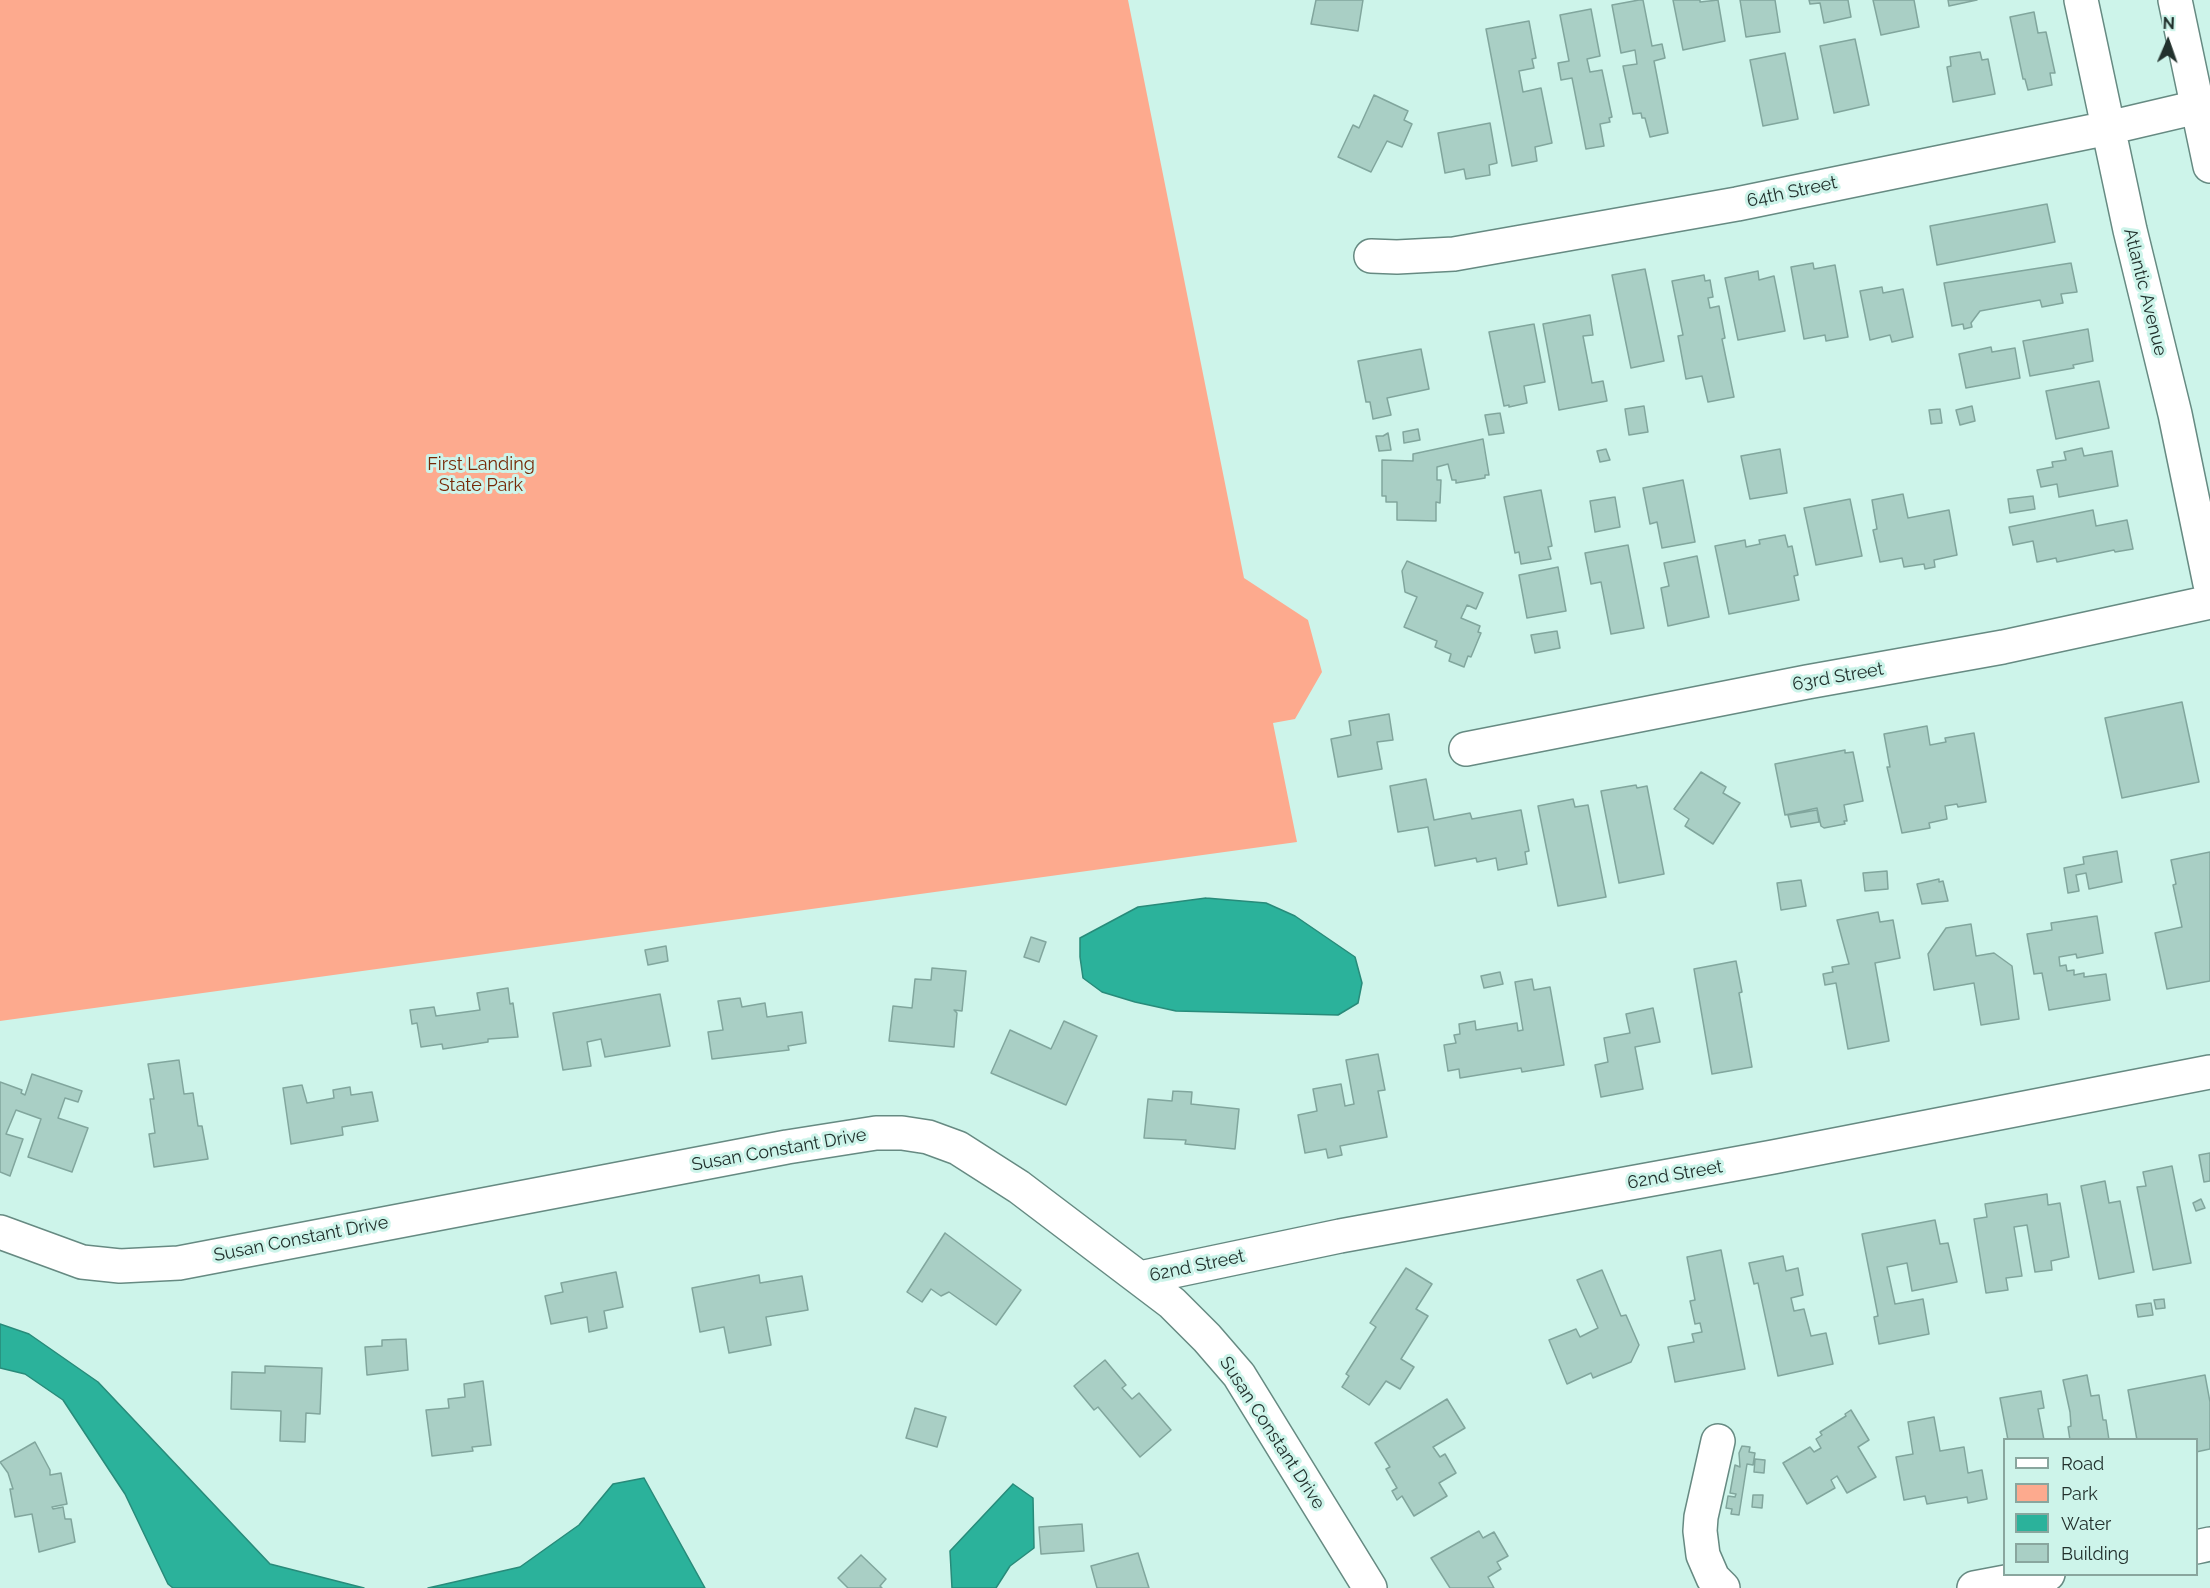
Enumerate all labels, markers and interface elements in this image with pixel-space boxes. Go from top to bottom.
north arrow [2138,12,2198,72]
text: N [2162,14,2175,33]
street label: 64th Street [1745,172,1839,212]
street label: Atlantic Avenue [2119,226,2171,358]
park label: First Landing State Park [427,454,535,496]
street label: 63rd Street [1791,658,1885,696]
street label: Susan Constant Drive [690,1124,868,1176]
street label: 62nd Street [1626,1156,1724,1194]
street label: Susan Constant Drive [212,1211,390,1267]
street label: 62nd Street [1148,1245,1246,1287]
street label: Susan Constant Drive [1215,1353,1329,1513]
legend [2003,1438,2198,1576]
text: Road [2061,1453,2104,1474]
text: Park [2061,1483,2098,1504]
text: Water [2061,1513,2111,1534]
text: Building [2061,1543,2129,1564]

